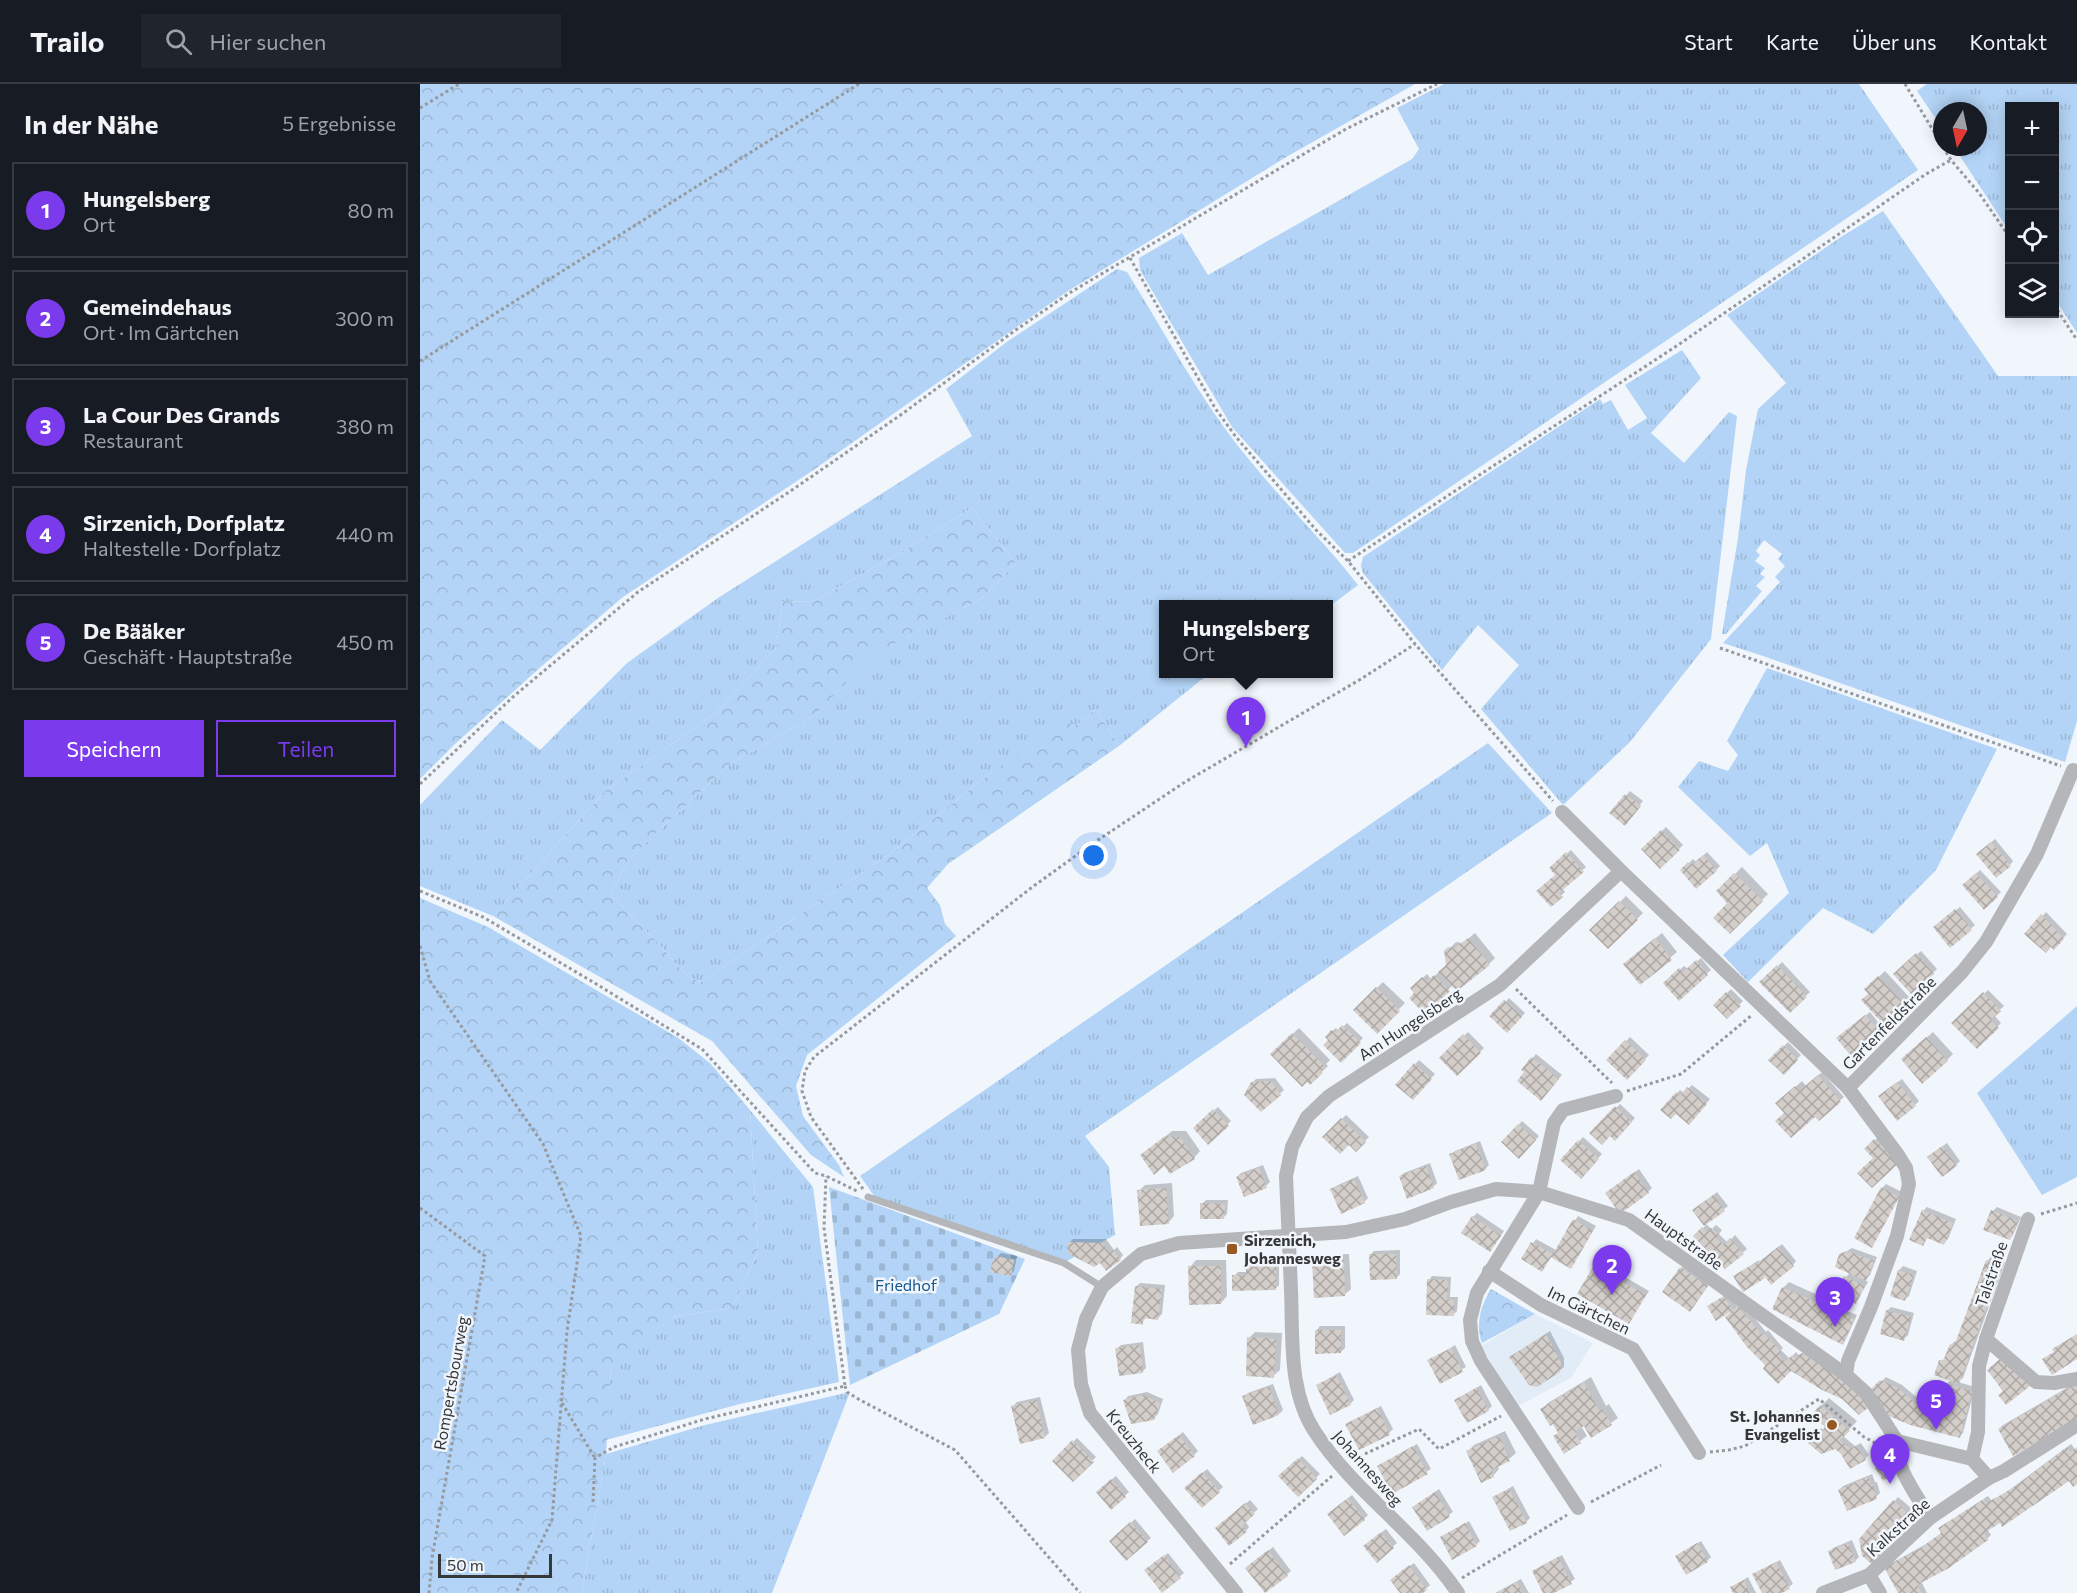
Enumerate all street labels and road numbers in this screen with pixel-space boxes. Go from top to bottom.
street label: Gartenfeldstraße [1838,972,1939,1073]
street label: Am Hungelsberg [1354,983,1465,1064]
street label: Hauptstraße [1642,1204,1727,1273]
street label: Talstraße [1971,1239,2011,1309]
street label: Im Gärtchen [1545,1281,1633,1338]
street label: Rompertsbourweg [429,1314,472,1451]
street label: Kreuzheck [1103,1405,1166,1477]
street label: Johannesweg [1329,1426,1408,1510]
street label: Kalkstraße [1862,1493,1933,1560]

